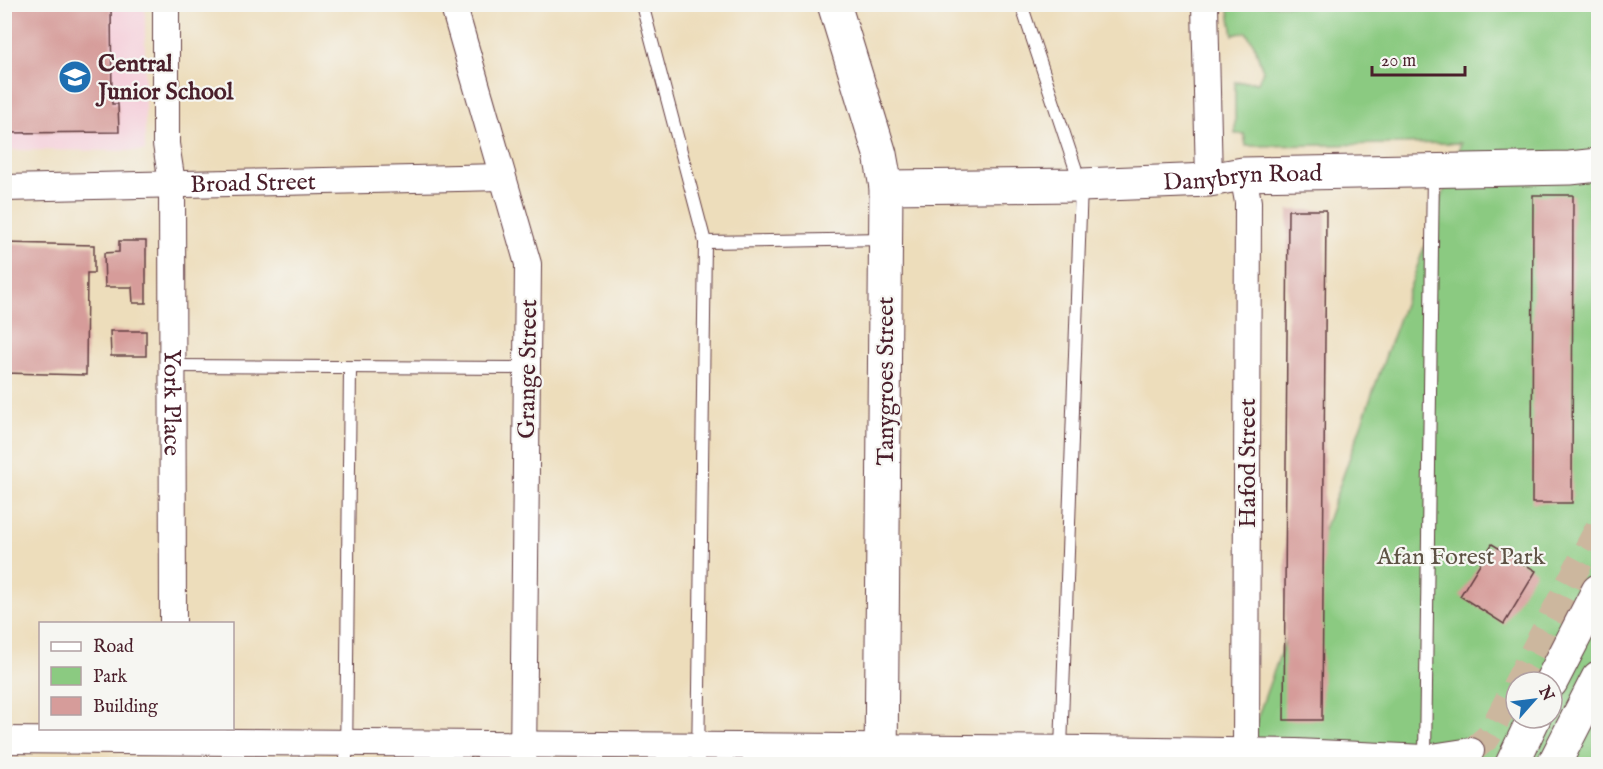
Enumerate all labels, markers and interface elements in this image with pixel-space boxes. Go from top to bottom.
scale bar [1372,39,1465,77]
place label: Central Junior School [95,49,234,108]
text: 20 m [1381,50,1416,73]
school or university icon: Central Junior School [57,59,93,95]
street label: Danybryn Road [1162,159,1323,199]
street label: Broad Street [190,167,316,201]
street label: Tanygroes Street [871,296,902,466]
street label: Grange Street [512,299,545,439]
street label: York Place [155,349,187,456]
street label: Hafod Street [1233,398,1264,528]
park label: Afan Forest Park [1376,542,1545,573]
legend [39,622,234,730]
text: Road [93,636,134,659]
text: Park [93,666,128,689]
north arrow [1504,670,1564,730]
text: N [1533,682,1558,705]
text: Building [93,696,158,719]

